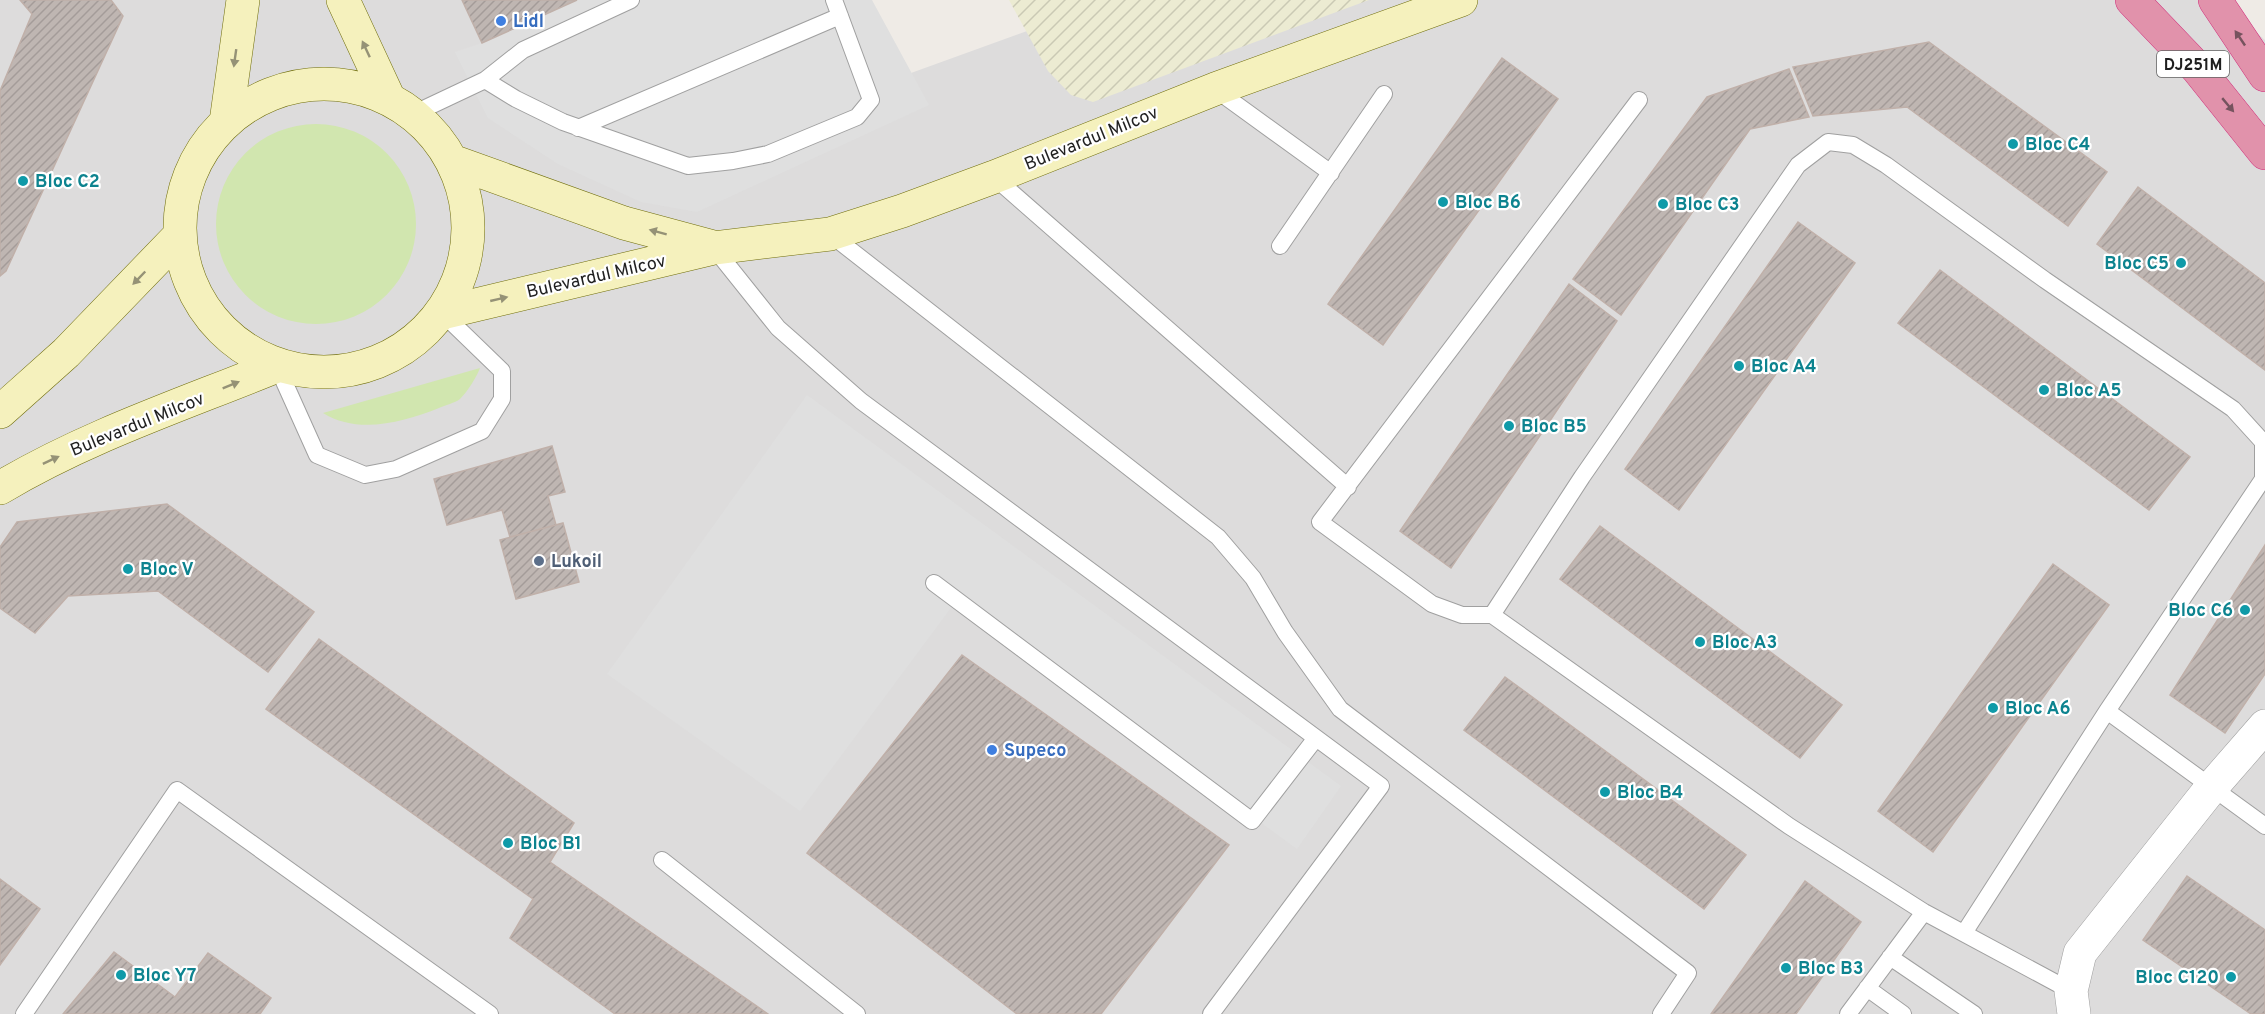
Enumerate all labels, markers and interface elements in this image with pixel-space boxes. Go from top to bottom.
place label: Lidl [513,11,544,34]
marker: Lidl [494,14,508,28]
one-way arrow [2234,30,2246,46]
one-way arrow [362,41,371,58]
one-way arrow [231,49,240,68]
road number: DJ251M [2157,51,2229,77]
one-way arrow [2221,97,2234,113]
street label: Bulevardul Milcov [1021,102,1162,177]
place label: Bloc C4 [2025,134,2090,157]
marker: Bloc C4 [2006,137,2020,151]
place label: Bloc C2 [35,171,100,194]
marker: Bloc C2 [16,174,30,188]
place label: Bloc B6 [1455,192,1521,215]
place label: Bloc C3 [1675,194,1740,217]
marker: Bloc B6 [1436,195,1450,209]
marker: Bloc C3 [1656,197,1670,211]
one-way arrow [649,227,667,236]
street label: Bulevardul Milcov [524,250,668,305]
place label: Bloc C5 [2104,253,2169,276]
marker: Bloc C5 [2174,256,2188,270]
one-way arrow [132,270,146,284]
one-way arrow [490,294,508,304]
place label: Bloc A4 [1751,356,1817,379]
marker: Bloc A4 [1732,359,1746,373]
one-way arrow [223,380,241,390]
place label: Bloc A5 [2056,380,2121,403]
marker: Bloc A5 [2037,383,2051,397]
street label: Bulevardul Milcov [67,388,208,463]
place label: Bloc B5 [1521,416,1587,439]
marker: Bloc B5 [1502,419,1516,433]
one-way arrow [43,455,60,464]
place label: Lukoil [551,551,602,574]
marker: Lukoil [532,554,546,568]
place label: Bloc V [140,559,194,582]
marker: Bloc V [121,562,135,576]
place label: Bloc C6 [2168,600,2233,623]
marker: Bloc C6 [2238,603,2252,617]
place label: Bloc A3 [1712,632,1777,655]
marker: Bloc A3 [1693,635,1707,649]
place label: Bloc A6 [2005,698,2070,721]
marker: Bloc A6 [1986,701,2000,715]
place label: Supeco [1004,740,1066,763]
marker: Supeco [985,743,999,757]
place label: Bloc B4 [1617,782,1683,805]
marker: Bloc B4 [1598,785,1612,799]
place label: Bloc B1 [520,833,582,856]
marker: Bloc B1 [501,836,515,850]
place label: Bloc B3 [1798,958,1863,981]
marker: Bloc B3 [1779,961,1793,975]
place label: Bloc Y7 [133,965,196,988]
place label: Bloc C120 [2135,967,2219,990]
marker: Bloc Y7 [114,968,128,982]
marker: Bloc C120 [2224,970,2238,984]

